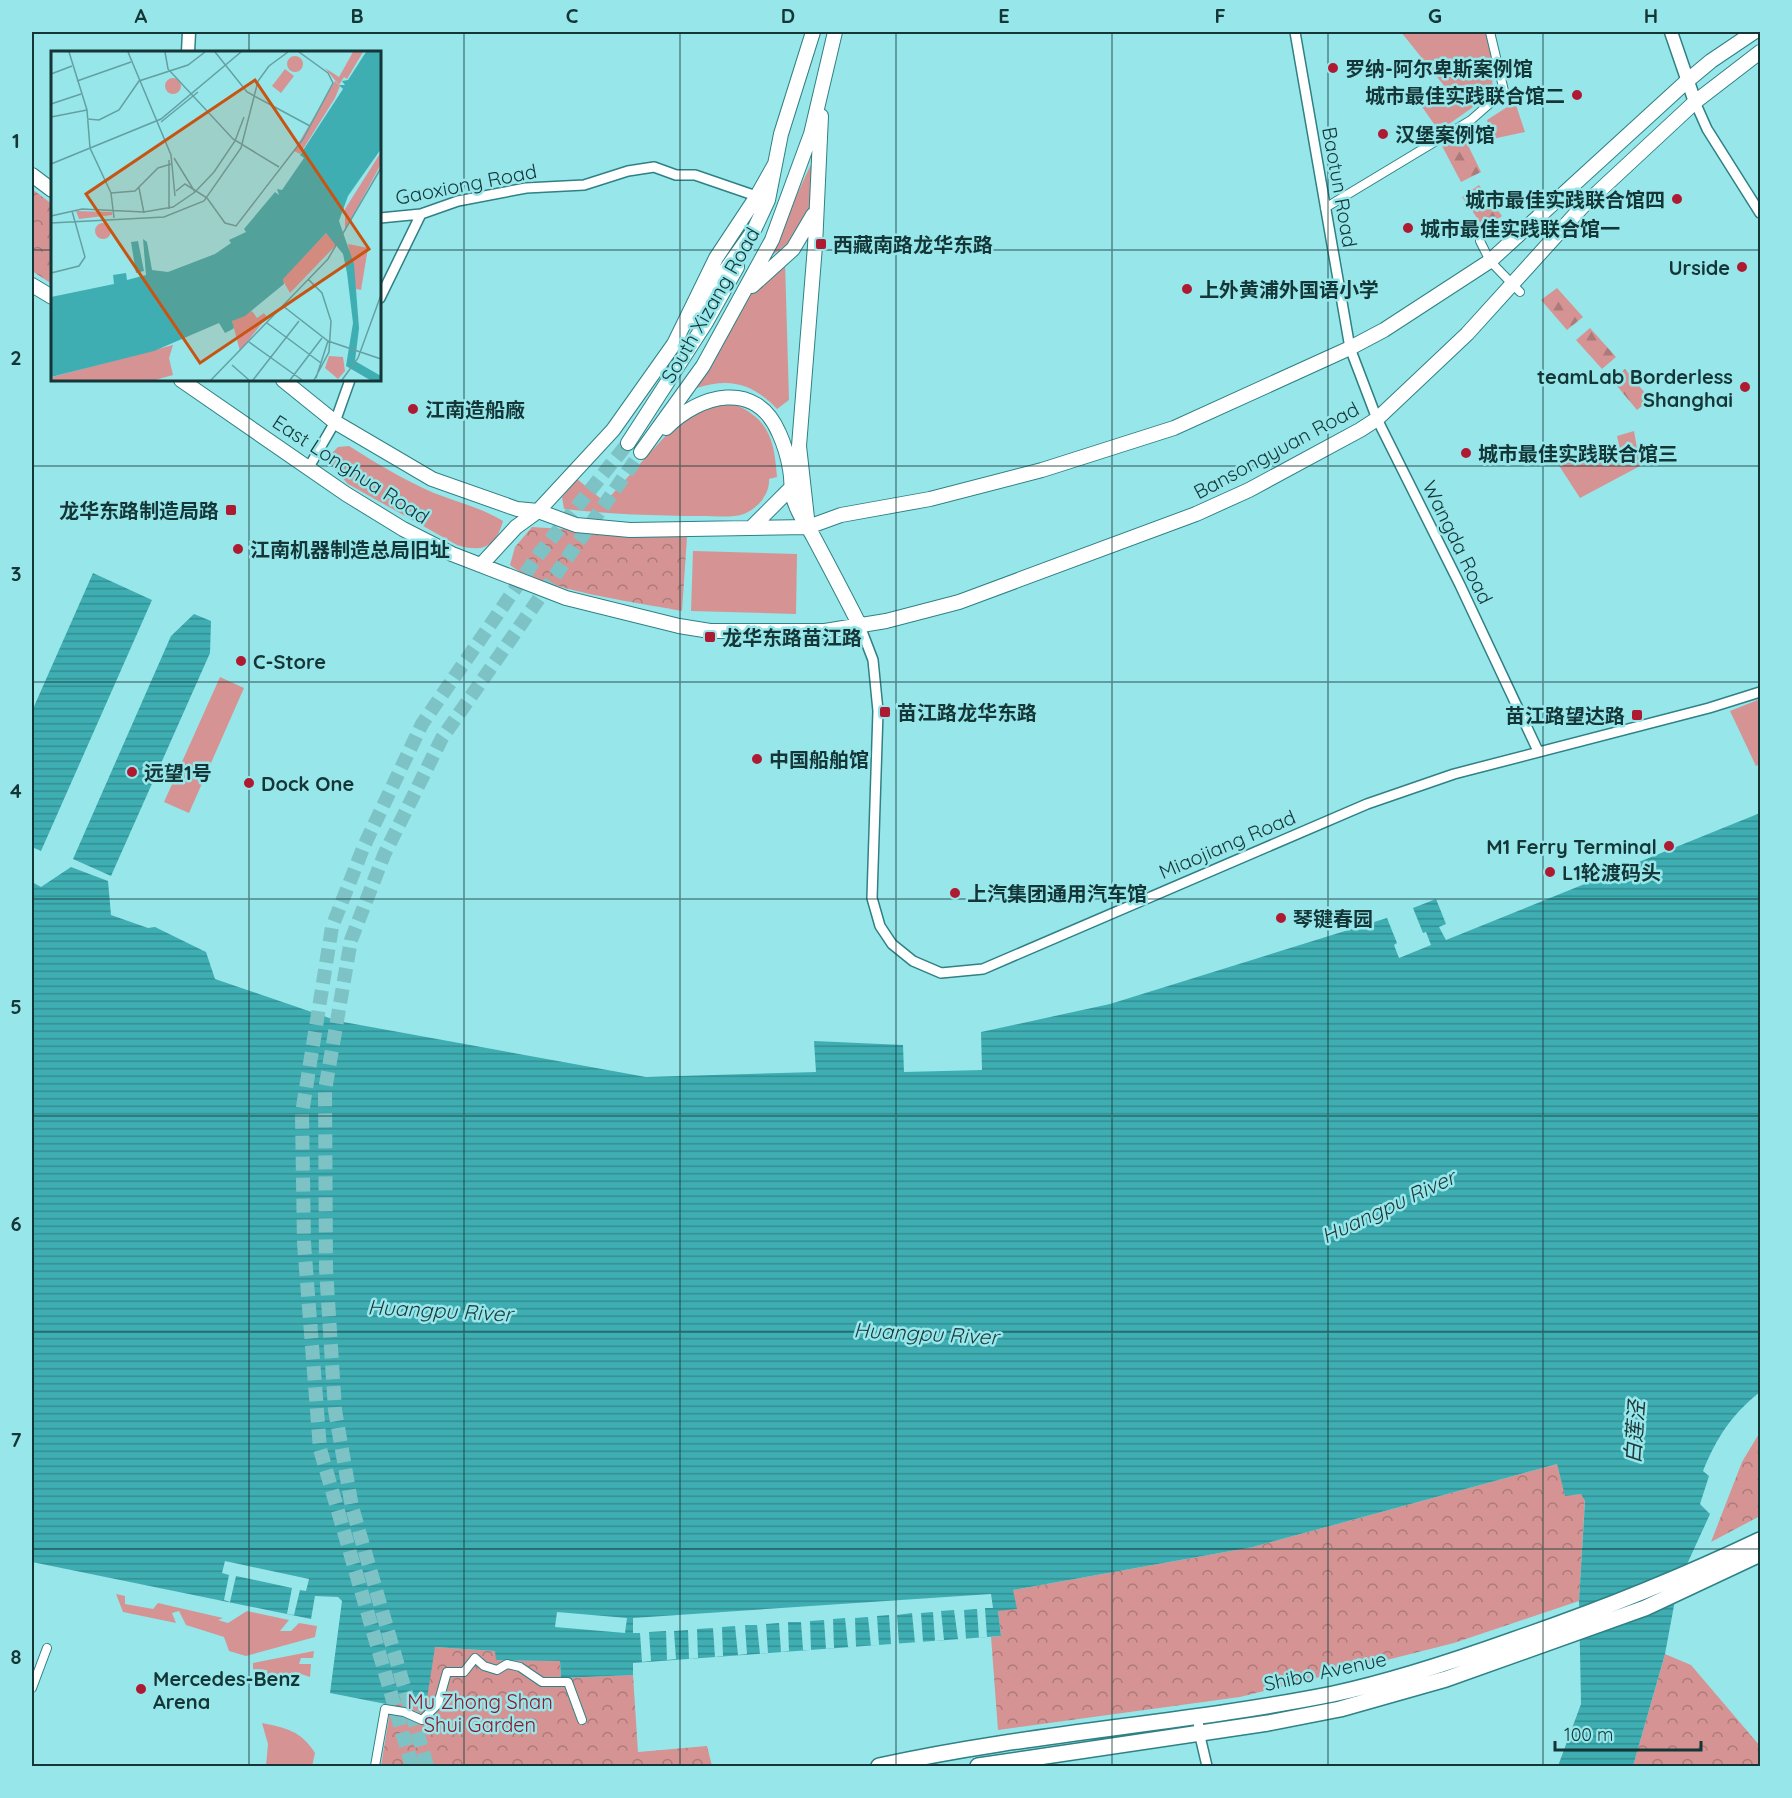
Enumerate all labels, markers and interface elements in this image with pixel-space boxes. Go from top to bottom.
text: A [135,3,148,28]
text: B [350,3,364,28]
text: C [566,3,579,28]
text: D [781,3,795,28]
text: E [998,3,1010,28]
text: F [1214,3,1226,28]
text: G [1428,3,1442,28]
text: H [1644,3,1658,28]
inset map [51,51,381,381]
place label: 罗纳-阿尔卑斯案例馆 [1345,56,1533,81]
marker: 罗纳-阿尔卑斯案例馆 [1326,61,1340,75]
place label: 城市最佳实践联合馆二 [1365,83,1565,108]
marker: 城市最佳实践联合馆二 [1570,88,1584,102]
place label: 汉堡案例馆 [1395,122,1495,147]
street label: Baotun Road [1317,125,1363,249]
marker: 汉堡案例馆 [1376,127,1390,141]
text: 1 [12,128,20,153]
street label: Gaoxiong Road [393,158,539,210]
place label: 城市最佳实践联合馆四 [1465,187,1665,212]
marker: 城市最佳实践联合馆四 [1670,192,1684,206]
place label: 城市最佳实践联合馆一 [1420,216,1620,241]
marker: 城市最佳实践联合馆一 [1401,221,1415,235]
street label: South Xizang Road [655,223,765,387]
place label: 西藏南路龙华东路 [833,232,993,257]
marker: 西藏南路龙华东路 [814,237,828,251]
place label: Urside [1669,255,1730,280]
marker: Urside [1735,260,1749,274]
place label: 上外黄浦外国语小学 [1199,277,1379,302]
marker: 上外黄浦外国语小学 [1180,282,1194,296]
text: 2 [10,345,22,370]
place label: teamLab Borderless Shanghai [1537,364,1733,412]
marker: teamLab Borderless Shanghai [1738,380,1752,394]
street label: Bansongyuan Road [1189,396,1363,504]
place label: 江南造船廠 [425,397,525,422]
marker: 江南造船廠 [406,402,420,416]
street label: East Longhua Road [268,409,434,529]
place label: 城市最佳实践联合馆三 [1478,441,1678,466]
marker: 城市最佳实践联合馆三 [1459,446,1473,460]
street label: Wangda Road [1417,476,1499,608]
place label: 龙华东路制造局路 [59,498,219,523]
marker: 龙华东路制造局路 [224,503,238,517]
place label: 江南机器制造总局旧址 [250,537,450,562]
marker: 江南机器制造总局旧址 [231,542,245,556]
text: 3 [11,561,21,586]
place label: 龙华东路苗江路 [722,625,862,650]
marker: 龙华东路苗江路 [703,630,717,644]
place label: C-Store [253,649,326,674]
marker: C-Store [234,654,248,668]
place label: 苗江路龙华东路 [897,700,1037,725]
place label: 苗江路望达路 [1505,703,1625,728]
marker: 苗江路龙华东路 [878,705,892,719]
marker: 苗江路望达路 [1630,708,1644,722]
place label: 中国船舶馆 [769,747,869,772]
marker: 中国船舶馆 [750,752,764,766]
place label: 远望1号 [144,760,212,785]
marker: 远望1号 [125,765,139,779]
place label: Dock One [261,771,354,796]
marker: Dock One [242,776,256,790]
text: 4 [10,778,22,803]
street label: Miaojiang Road [1155,804,1299,884]
place label: M1 Ferry Terminal [1486,834,1657,859]
marker: M1 Ferry Terminal [1662,839,1676,853]
place label: L1轮渡码头 [1562,860,1661,885]
marker: L1轮渡码头 [1543,865,1557,879]
place label: 上汽集团通用汽车馆 [967,881,1147,906]
marker: 上汽集团通用汽车馆 [948,886,962,900]
place label: 琴键春园 [1293,906,1373,931]
marker: 琴键春园 [1274,911,1288,925]
text: 5 [10,994,22,1019]
water label: Huangpu River [1317,1162,1462,1248]
text: 6 [10,1211,22,1236]
water label: Huangpu River [367,1293,516,1327]
water label: Huangpu River [853,1316,1002,1350]
water label: 白莲泾 [1619,1398,1649,1464]
text: 7 [11,1427,22,1452]
text: 8 [11,1644,22,1669]
street label: Shibo Avenue [1261,1646,1389,1696]
place label: Mercedes-Benz Arena [153,1666,300,1714]
marker: Mercedes-Benz Arena [134,1682,148,1696]
park label: Mu Zhong Shan Shui Garden [407,1689,553,1737]
scale bar [1555,1714,1700,1752]
text: 100 m [1564,1723,1613,1746]

